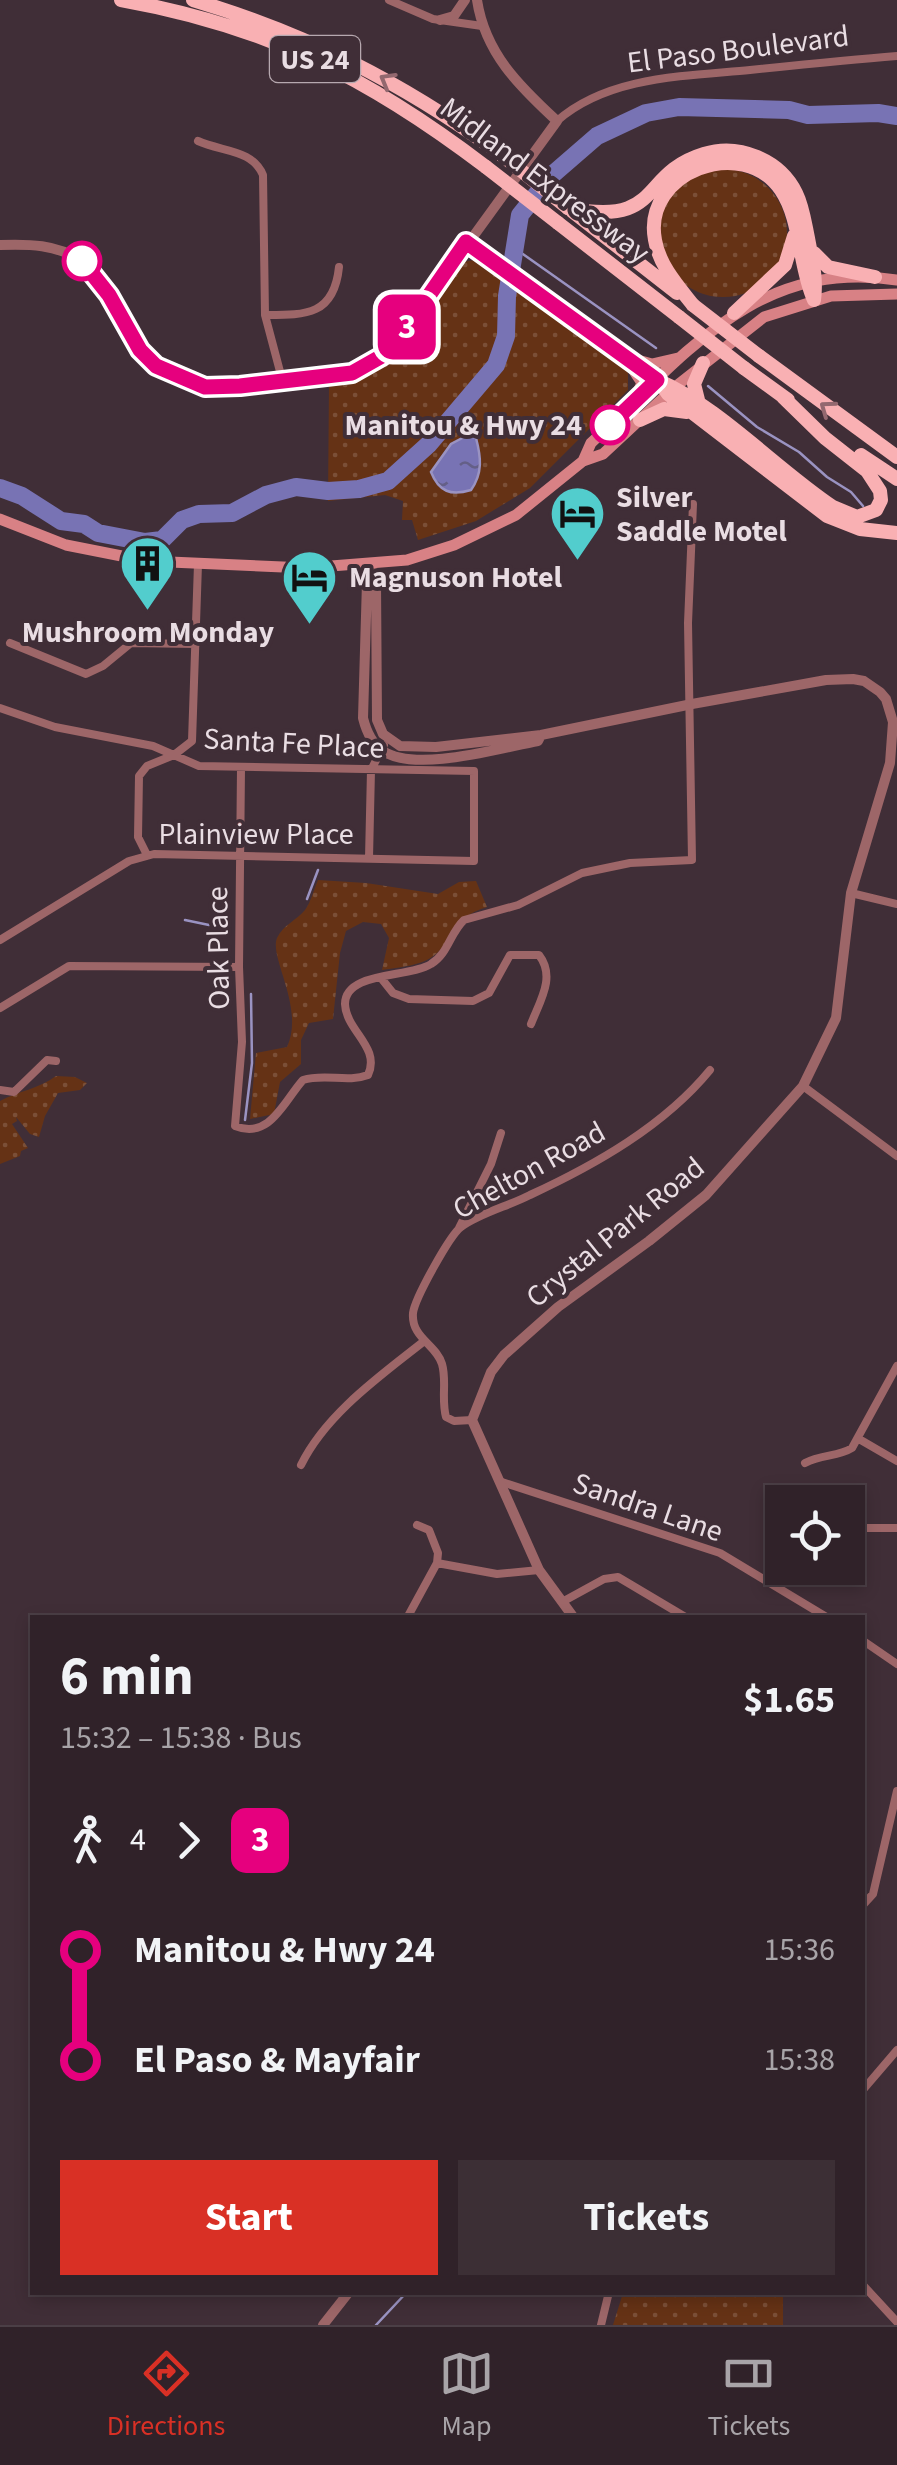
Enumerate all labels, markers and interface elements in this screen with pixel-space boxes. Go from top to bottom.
street label: El Paso Boulevard [625,15,852,84]
road number: US 24 [270,36,360,82]
one-way arrow [380,73,398,92]
street label: Midland Expressway [431,87,659,274]
unlabelled marker [63,242,101,280]
line badge: 3 [374,294,440,360]
text: 3 [398,302,416,352]
one-way arrow [820,402,838,420]
place label: Manitou & Hwy 24 [344,404,582,447]
marker: Manitou & Hwy 24 [591,406,629,444]
place label: Silver Saddle Motel [616,476,787,553]
hotel icon: Silver Saddle Motel [547,484,607,563]
building icon: Mushroom Monday [118,534,178,613]
hotel icon: Magnuson Hotel [280,547,340,626]
place label: Magnuson Hotel [349,556,563,599]
place label: Mushroom Monday [22,611,274,654]
street label: Santa Fe Place [202,717,386,770]
street label: Plainview Place [158,813,354,856]
street label: Oak Place [196,886,241,1010]
street label: Chelton Road [445,1111,613,1230]
street label: Crystal Park Road [517,1147,714,1318]
street label: Sandra Lane [567,1462,729,1553]
map controls [765,1485,865,1585]
button: locate [765,1485,865,1585]
text: 6 min [60,1638,194,1716]
text: $1.65 [743,1673,835,1727]
text: 15:32 – 15:38 · Bus [60,1715,302,1761]
icon: walk [60,1813,115,1868]
icon: forward [161,1813,216,1868]
text: 3 [251,1815,269,1865]
text: 4 [130,1817,146,1863]
text: Manitou & Hwy 24 [134,1923,435,1977]
text: 15:36 [763,1927,835,1973]
text: El Paso & Mayfair [134,2033,420,2087]
text: 15:38 [763,2037,835,2083]
button: Start [60,2160,438,2275]
button: Tickets [458,2160,835,2275]
tab: Directions [107,2346,225,2446]
tab: Map [439,2346,494,2446]
tab: Tickets [708,2346,790,2446]

